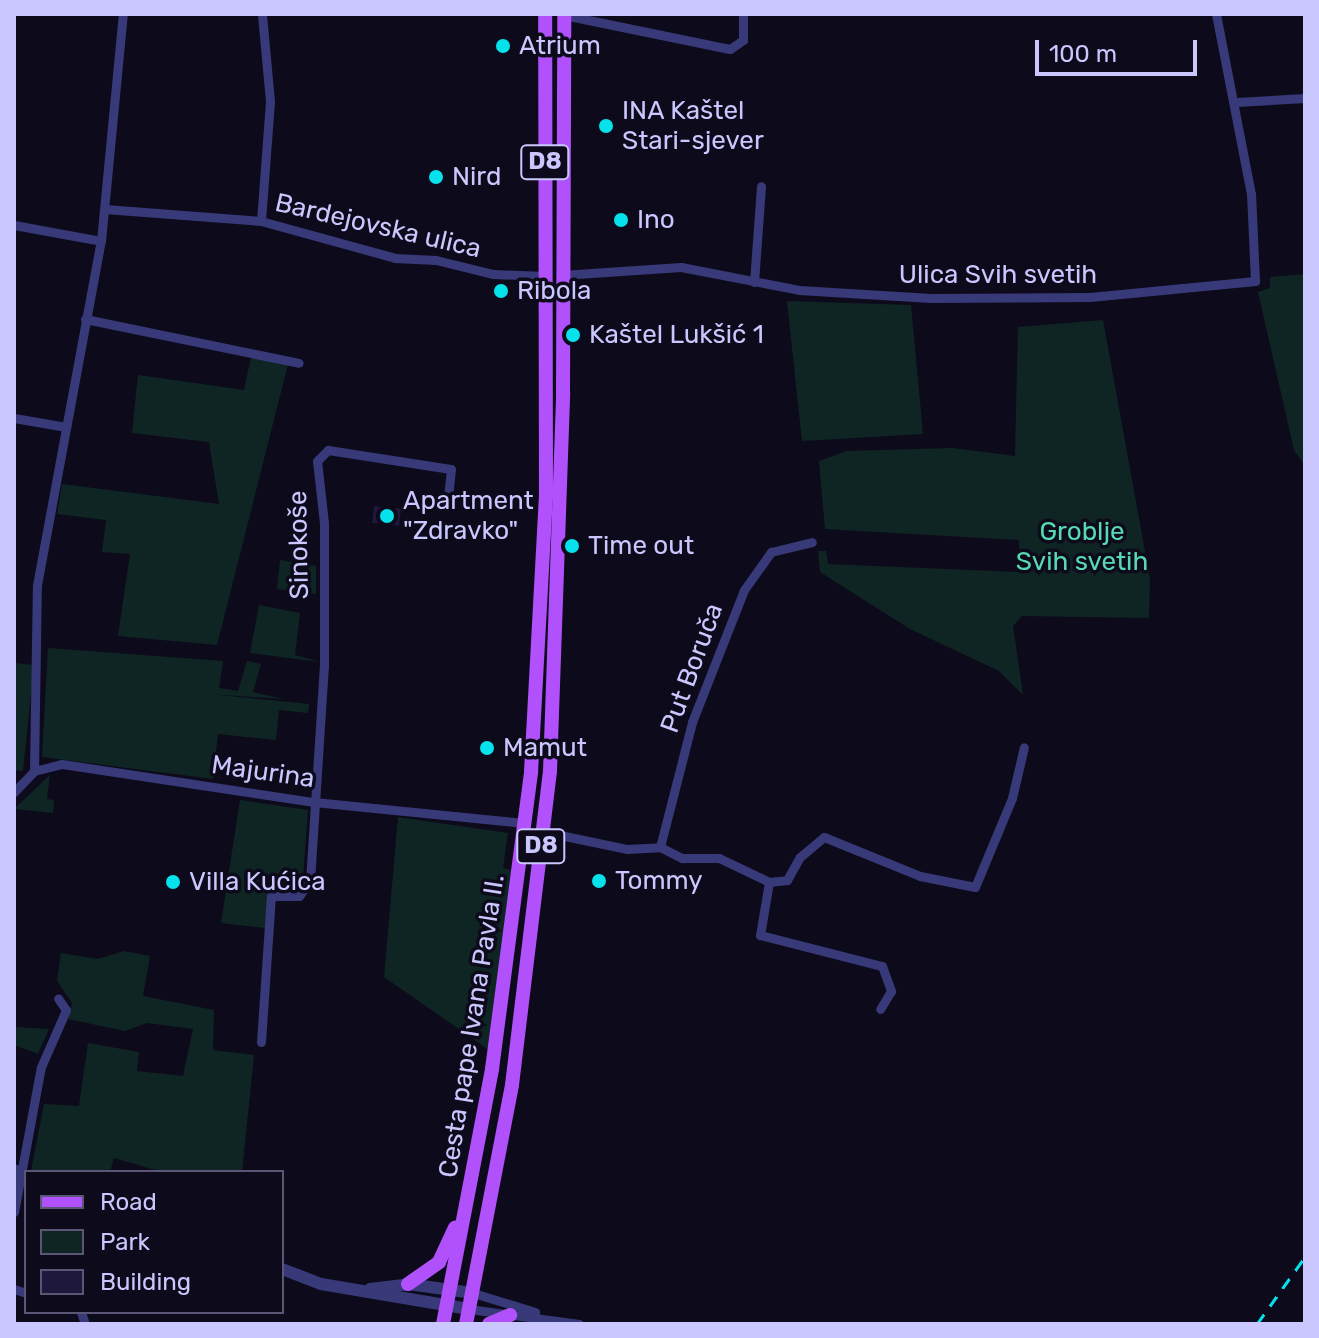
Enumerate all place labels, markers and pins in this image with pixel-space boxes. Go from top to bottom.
place label: Atrium [519,30,601,62]
marker: Atrium [494,37,512,55]
place label: INA Kaštel Stari-sjever [622,95,764,156]
marker: INA Kaštel Stari-sjever [597,117,615,135]
place label: Nird [452,161,501,193]
marker: Nird [427,168,445,186]
place label: Ino [637,204,675,236]
marker: Ino [612,211,630,229]
place label: Ribola [517,275,591,307]
marker: Ribola [492,282,510,300]
place label: Kaštel Lukšić 1 [589,319,764,351]
marker: Kaštel Lukšić 1 [564,326,582,344]
place label: Apartment "Zdravko" [403,485,534,546]
marker: Apartment "Zdravko" [378,507,396,525]
place label: Time out [588,530,694,562]
marker: Time out [563,537,581,555]
place label: Mamut [503,732,587,764]
marker: Mamut [478,739,496,757]
place label: Tommy [615,865,703,897]
place label: Villa Kućica [189,866,326,898]
marker: Tommy [590,872,608,890]
marker: Villa Kućica [164,873,182,891]

